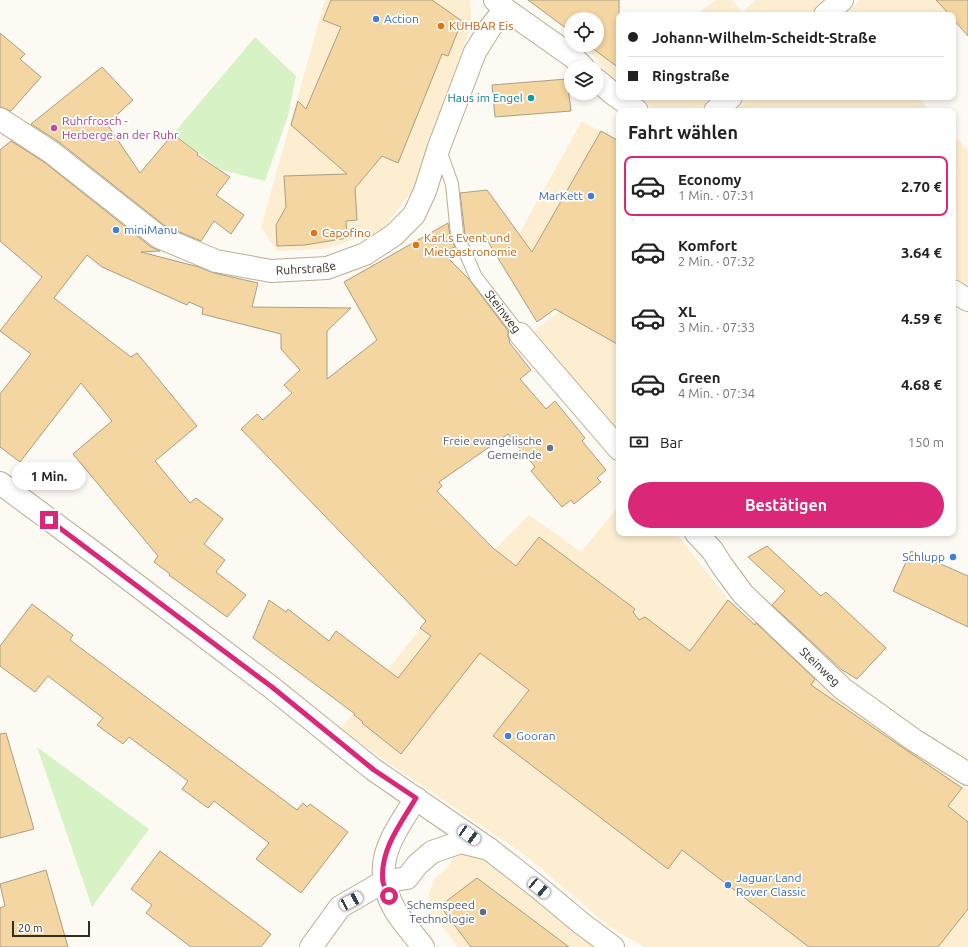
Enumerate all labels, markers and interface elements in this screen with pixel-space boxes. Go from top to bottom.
place label: Action [384,12,419,25]
map controls [564,12,604,100]
button: locate [564,12,604,52]
marker: Action [371,14,381,24]
place label: KUHBAR Eis [449,19,513,32]
marker: KUHBAR Eis [436,21,446,31]
text: Johann-Wilhelm-Scheidt-Straße [652,29,877,46]
button: layers [564,60,604,100]
text: Ringstraße [652,67,730,84]
place label: Haus im Engel [447,91,523,104]
marker: Haus im Engel [526,93,536,103]
place label: Ruhrfrosch - Herberge an der Ruhr [62,114,179,141]
text: Fahrt wählen [628,122,738,142]
marker: Ruhrfrosch - Herberge an der Ruhr [49,123,59,133]
icon: car [630,168,666,204]
text: Economy [678,171,742,188]
text: 2.70 € [901,178,942,195]
text: 1 Min. · 07:31 [678,188,755,202]
place label: MarKett [539,189,583,202]
marker: MarKett [586,191,596,201]
place label: miniManu [124,223,177,236]
marker: miniManu [111,225,121,235]
place label: Capofino [322,226,371,239]
marker: Capofino [309,228,319,238]
place label: Karl.s Event und Mietgastronomie [424,231,517,258]
icon: car [630,234,666,270]
text: Komfort [678,237,737,254]
marker: Karl.s Event und Mietgastronomie [411,240,421,250]
text: 3.64 € [901,244,942,261]
text: 2 Min. · 07:32 [678,254,755,268]
street label: Ruhrstraße [276,258,338,277]
street label: Steinweg [483,287,524,335]
icon: car [630,300,666,336]
text: XL [678,303,696,320]
text: 4.59 € [901,310,942,327]
text: 3 Min. · 07:33 [678,320,755,334]
icon: car [630,366,666,402]
text: Green [678,369,720,386]
text: 4.68 € [901,376,942,393]
text: 4 Min. · 07:34 [678,386,755,400]
icon: cash [628,431,650,453]
place label: Freie evangelische Gemeinde [443,434,542,461]
text: Bar [660,434,683,451]
text: 150 m [908,435,944,449]
marker: Freie evangelische Gemeinde [545,443,555,453]
callout: 1 Min. [12,462,86,490]
text: 1 Min. [31,469,67,483]
button: Bestätigen [628,482,944,528]
route end [40,511,58,529]
place label: Schlupp [902,550,945,563]
marker: Schlupp [948,552,958,562]
street label: Steinweg [797,644,843,689]
place label: Gooran [516,729,556,742]
marker: Gooran [503,731,513,741]
car [456,823,482,847]
place label: Jaguar Land Rover Classic [736,871,806,898]
car [526,876,552,900]
marker: Jaguar Land Rover Classic [723,880,733,890]
route start [380,887,398,905]
car [338,890,364,912]
place label: Schemspeed Technologie [407,898,475,925]
marker: Schemspeed Technologie [478,907,488,917]
scale bar [12,919,90,938]
text: 20 m [18,922,42,934]

